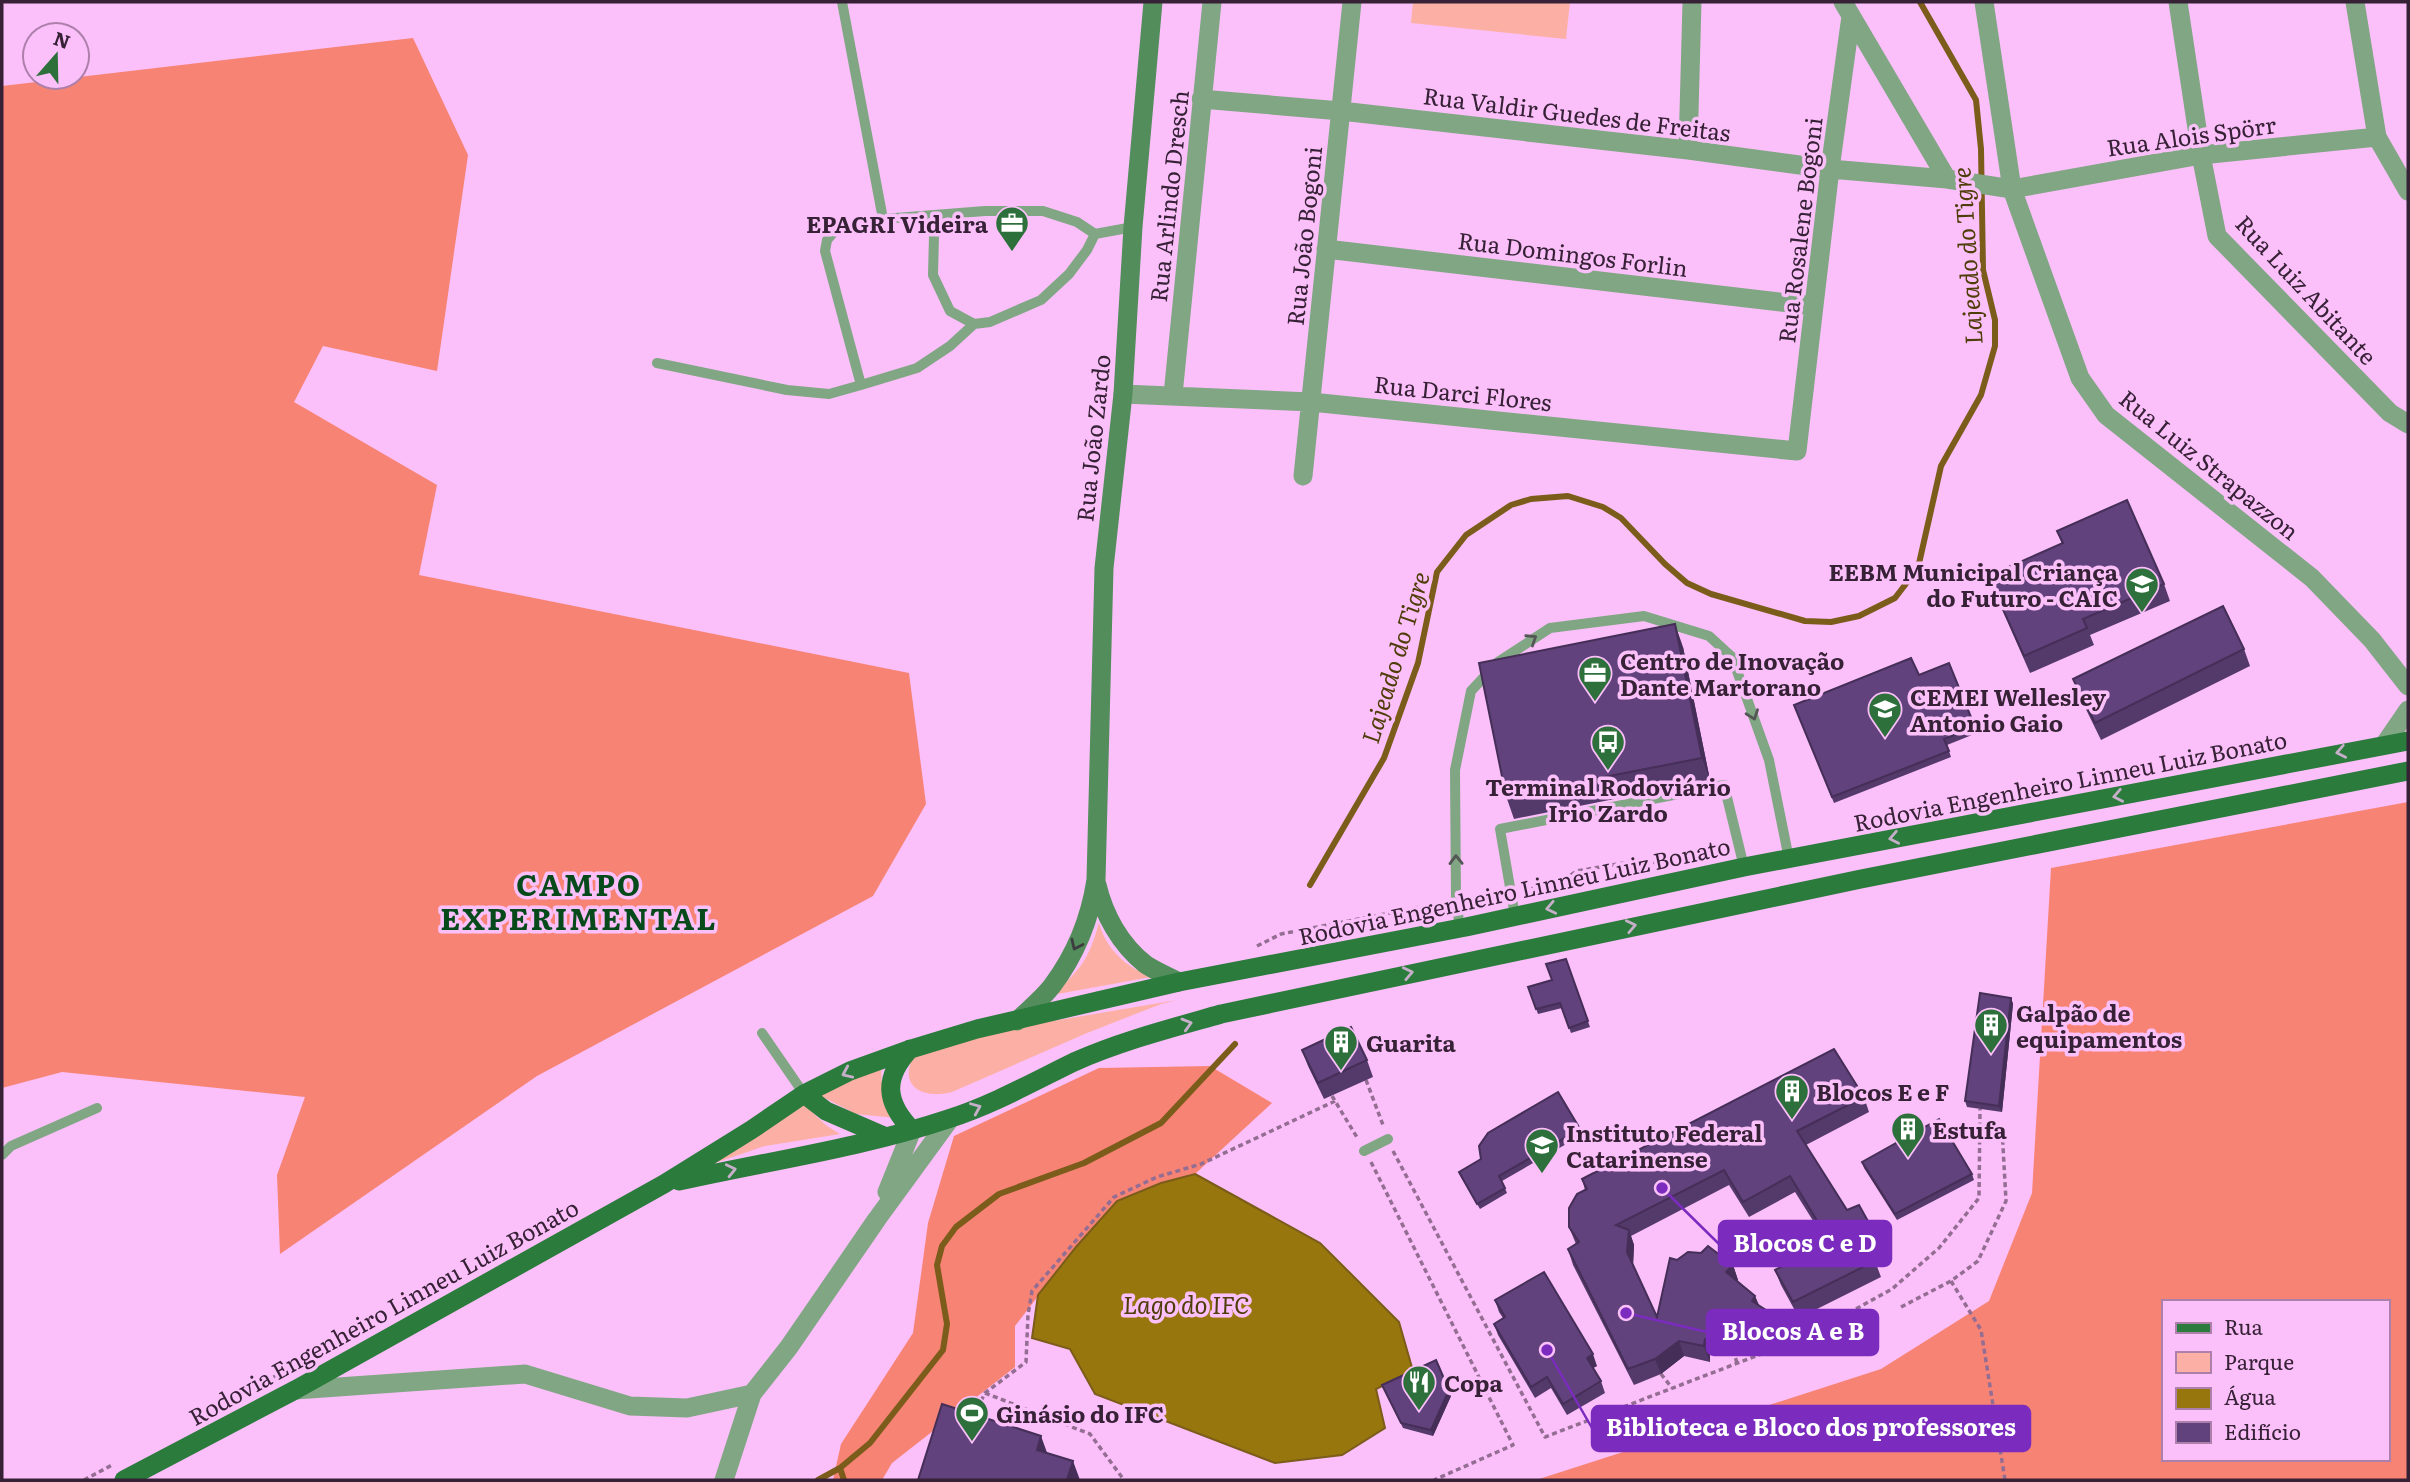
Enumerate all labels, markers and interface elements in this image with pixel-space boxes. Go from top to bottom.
north arrow [21,21,91,91]
text: N [50,23,74,55]
street label: Rua Valdir Guedes de Freitas [1421,77,1733,149]
street label: Rua Arlindo Dresch [1140,88,1196,304]
street label: Rua Alois Spörr [2104,106,2278,164]
street label: Rua Rosalene Bogoni [1768,115,1830,345]
street label: Rua João Bogoni [1277,144,1329,327]
water label: Lajeado do Tigre [1942,166,1990,346]
office icon: EPAGRI Videira [993,204,1031,253]
place label: EPAGRI Videira [806,206,989,240]
street label: Rua Luiz Abitante [2229,207,2386,371]
street label: Rua Domingos Forlin [1456,222,1690,284]
street label: Rua João Zardo [1066,353,1118,523]
street label: Rua Darci Flores [1373,366,1553,418]
street label: Rua Luiz Strapazzon [2113,381,2307,547]
place label: EEBM Municipal Criança do Futuro - CAIC [1828,554,2119,614]
school or university icon: EEBM Municipal Criança do Futuro - CAIC [2123,565,2161,614]
water label: Lajeado do Tigre [1351,567,1437,747]
one-way arrow [1525,634,1538,647]
place label: Centro de Inovação Dante Martorano [1620,643,1844,703]
office icon: Centro de Inovação Dante Martorano [1576,654,1614,703]
place label: CEMEI Wellesley Antonio Gaio [1910,679,2106,739]
school or university icon: CEMEI Wellesley Antonio Gaio [1866,690,1904,739]
one-way arrow [1744,709,1758,721]
street label: Rodovia Engenheiro Linneu Luiz Bonato [1850,721,2290,839]
bus stop icon: Terminal Rodoviário Irio Zardo [1589,723,1627,772]
one-way arrow [2335,744,2347,759]
place label: Terminal Rodoviário Irio Zardo [1485,769,1731,829]
one-way arrow [2112,787,2124,802]
street label: Rodovia Engenheiro Linneu Luiz Bonato [1295,828,1733,952]
one-way arrow [1888,830,1900,845]
one-way arrow [1448,854,1464,865]
district label: CAMPO EXPERIMENTAL [440,861,718,939]
one-way arrow [1545,900,1557,915]
one-way arrow [1625,920,1637,935]
one-way arrow [1071,938,1085,950]
one-way arrow [1402,966,1414,981]
place label: Galpão de equipamentos [2016,995,2182,1055]
building icon: Galpão de equipamentos [1972,1006,2010,1055]
one-way arrow [1181,1017,1193,1032]
building icon: Guarita [1322,1023,1360,1072]
place label: Guarita [1366,1025,1456,1059]
one-way arrow [842,1065,854,1079]
building icon: Blocos E e F [1773,1072,1811,1121]
place label: Blocos E e F [1816,1074,1950,1108]
one-way arrow [970,1103,982,1117]
building icon: Estufa [1889,1110,1927,1159]
place label: Estufa [1932,1112,2008,1146]
place label: Instituto Federal Catarinense [1566,1115,1763,1175]
school or university icon: Instituto Federal Catarinense [1523,1126,1561,1175]
one-way arrow [725,1163,737,1178]
street label: Rodovia Engenheiro Linneu Luiz Bonato [182,1189,584,1433]
callout: Blocos C e D [1719,1221,1891,1266]
text: Blocos C e D [1733,1224,1877,1259]
water label: Lago do IFC [1123,1286,1249,1321]
legend [2162,1300,2389,1461]
callout: Blocos A e B [1707,1310,1878,1355]
text: Rua [2224,1310,2264,1341]
text: Blocos A e B [1722,1312,1864,1347]
text: Parque [2224,1345,2294,1376]
restaurant icon: Copa [1400,1363,1438,1412]
place label: Copa [1444,1365,1503,1399]
text: Água [2224,1380,2276,1411]
sports icon: Ginásio do IFC [953,1394,991,1443]
place label: Ginásio do IFC [996,1396,1164,1430]
callout: Biblioteca e Bloco dos professores [1592,1406,2030,1451]
text: Biblioteca e Bloco dos professores [1606,1408,2016,1443]
text: Edifício [2224,1415,2301,1446]

